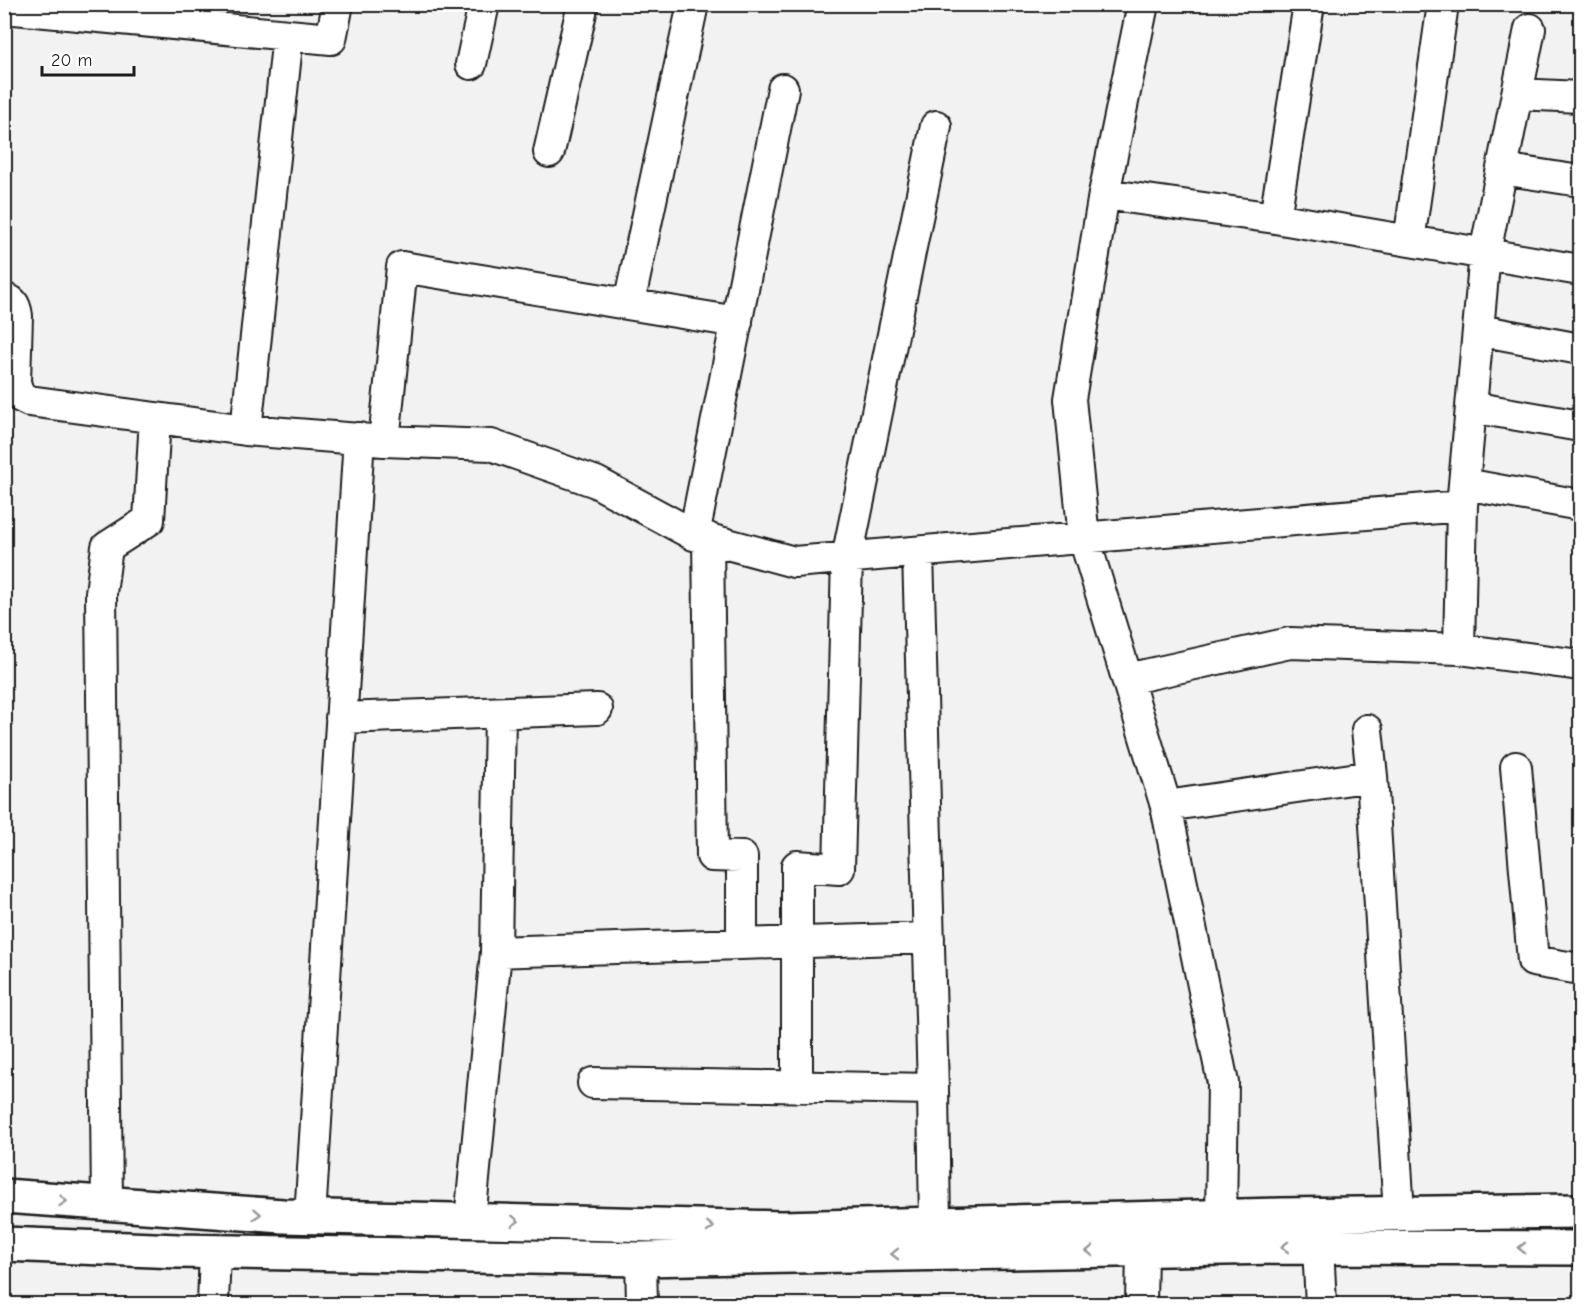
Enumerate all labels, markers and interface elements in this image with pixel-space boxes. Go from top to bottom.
scale bar [42,39,134,77]
text: 20 m [51,50,92,71]
one-way arrow [58,1194,67,1207]
one-way arrow [253,1208,262,1221]
one-way arrow [511,1215,520,1228]
one-way arrow [706,1220,715,1233]
one-way arrow [1281,1241,1290,1253]
one-way arrow [1518,1242,1527,1254]
one-way arrow [1086,1244,1095,1257]
one-way arrow [891,1248,900,1261]

